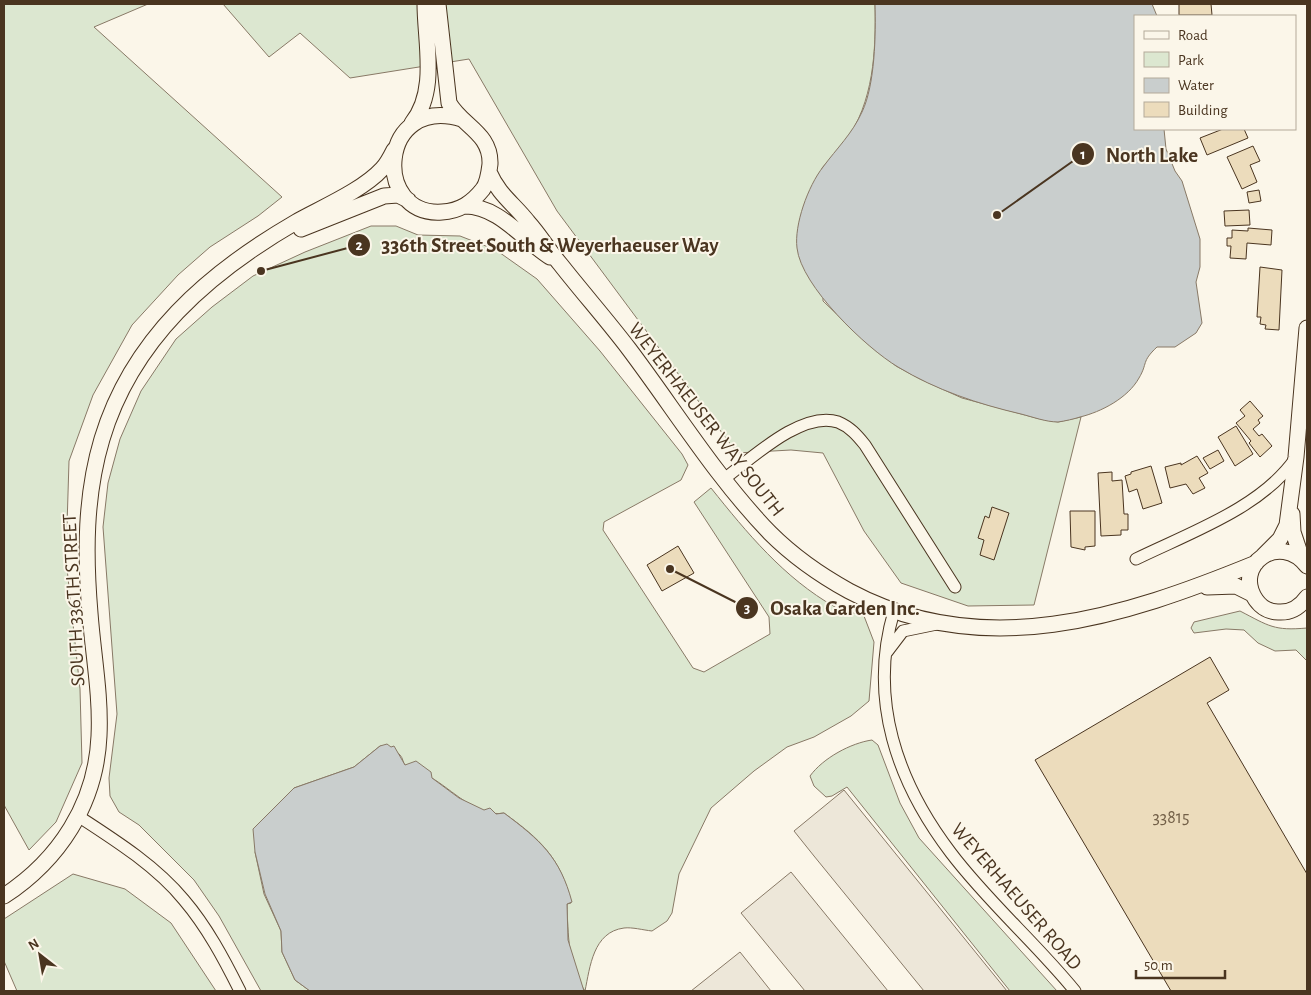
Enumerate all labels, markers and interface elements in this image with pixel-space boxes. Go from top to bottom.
legend [1134,15,1296,130]
text: Road [1178,28,1208,43]
text: Park [1178,53,1204,68]
text: Water [1178,78,1214,93]
text: Building [1178,103,1228,118]
callout: North Lake [1071,136,1208,172]
text: North Lake [1106,145,1198,166]
text: 1 [1080,147,1086,162]
callout: 336th Street South & Weyerhaeuser Way [346,227,729,263]
text: 336th Street South & Weyerhaeuser Way [381,235,719,256]
text: 2 [355,238,363,253]
street label: WEYERHAEUSER WAY SOUTH [625,319,788,520]
street label: SOUTH 336TH STREET [59,513,89,687]
callout: Osaka Garden Inc. [735,590,929,626]
text: Osaka Garden Inc. [770,598,920,619]
text: 3 [744,601,750,616]
house number: 33815 [1152,809,1190,827]
street label: WEYERHAEUSER ROAD [947,819,1085,974]
north arrow [15,930,65,980]
text: N [26,936,42,953]
scale bar [1136,948,1225,980]
text: 50 m [1144,958,1173,973]

